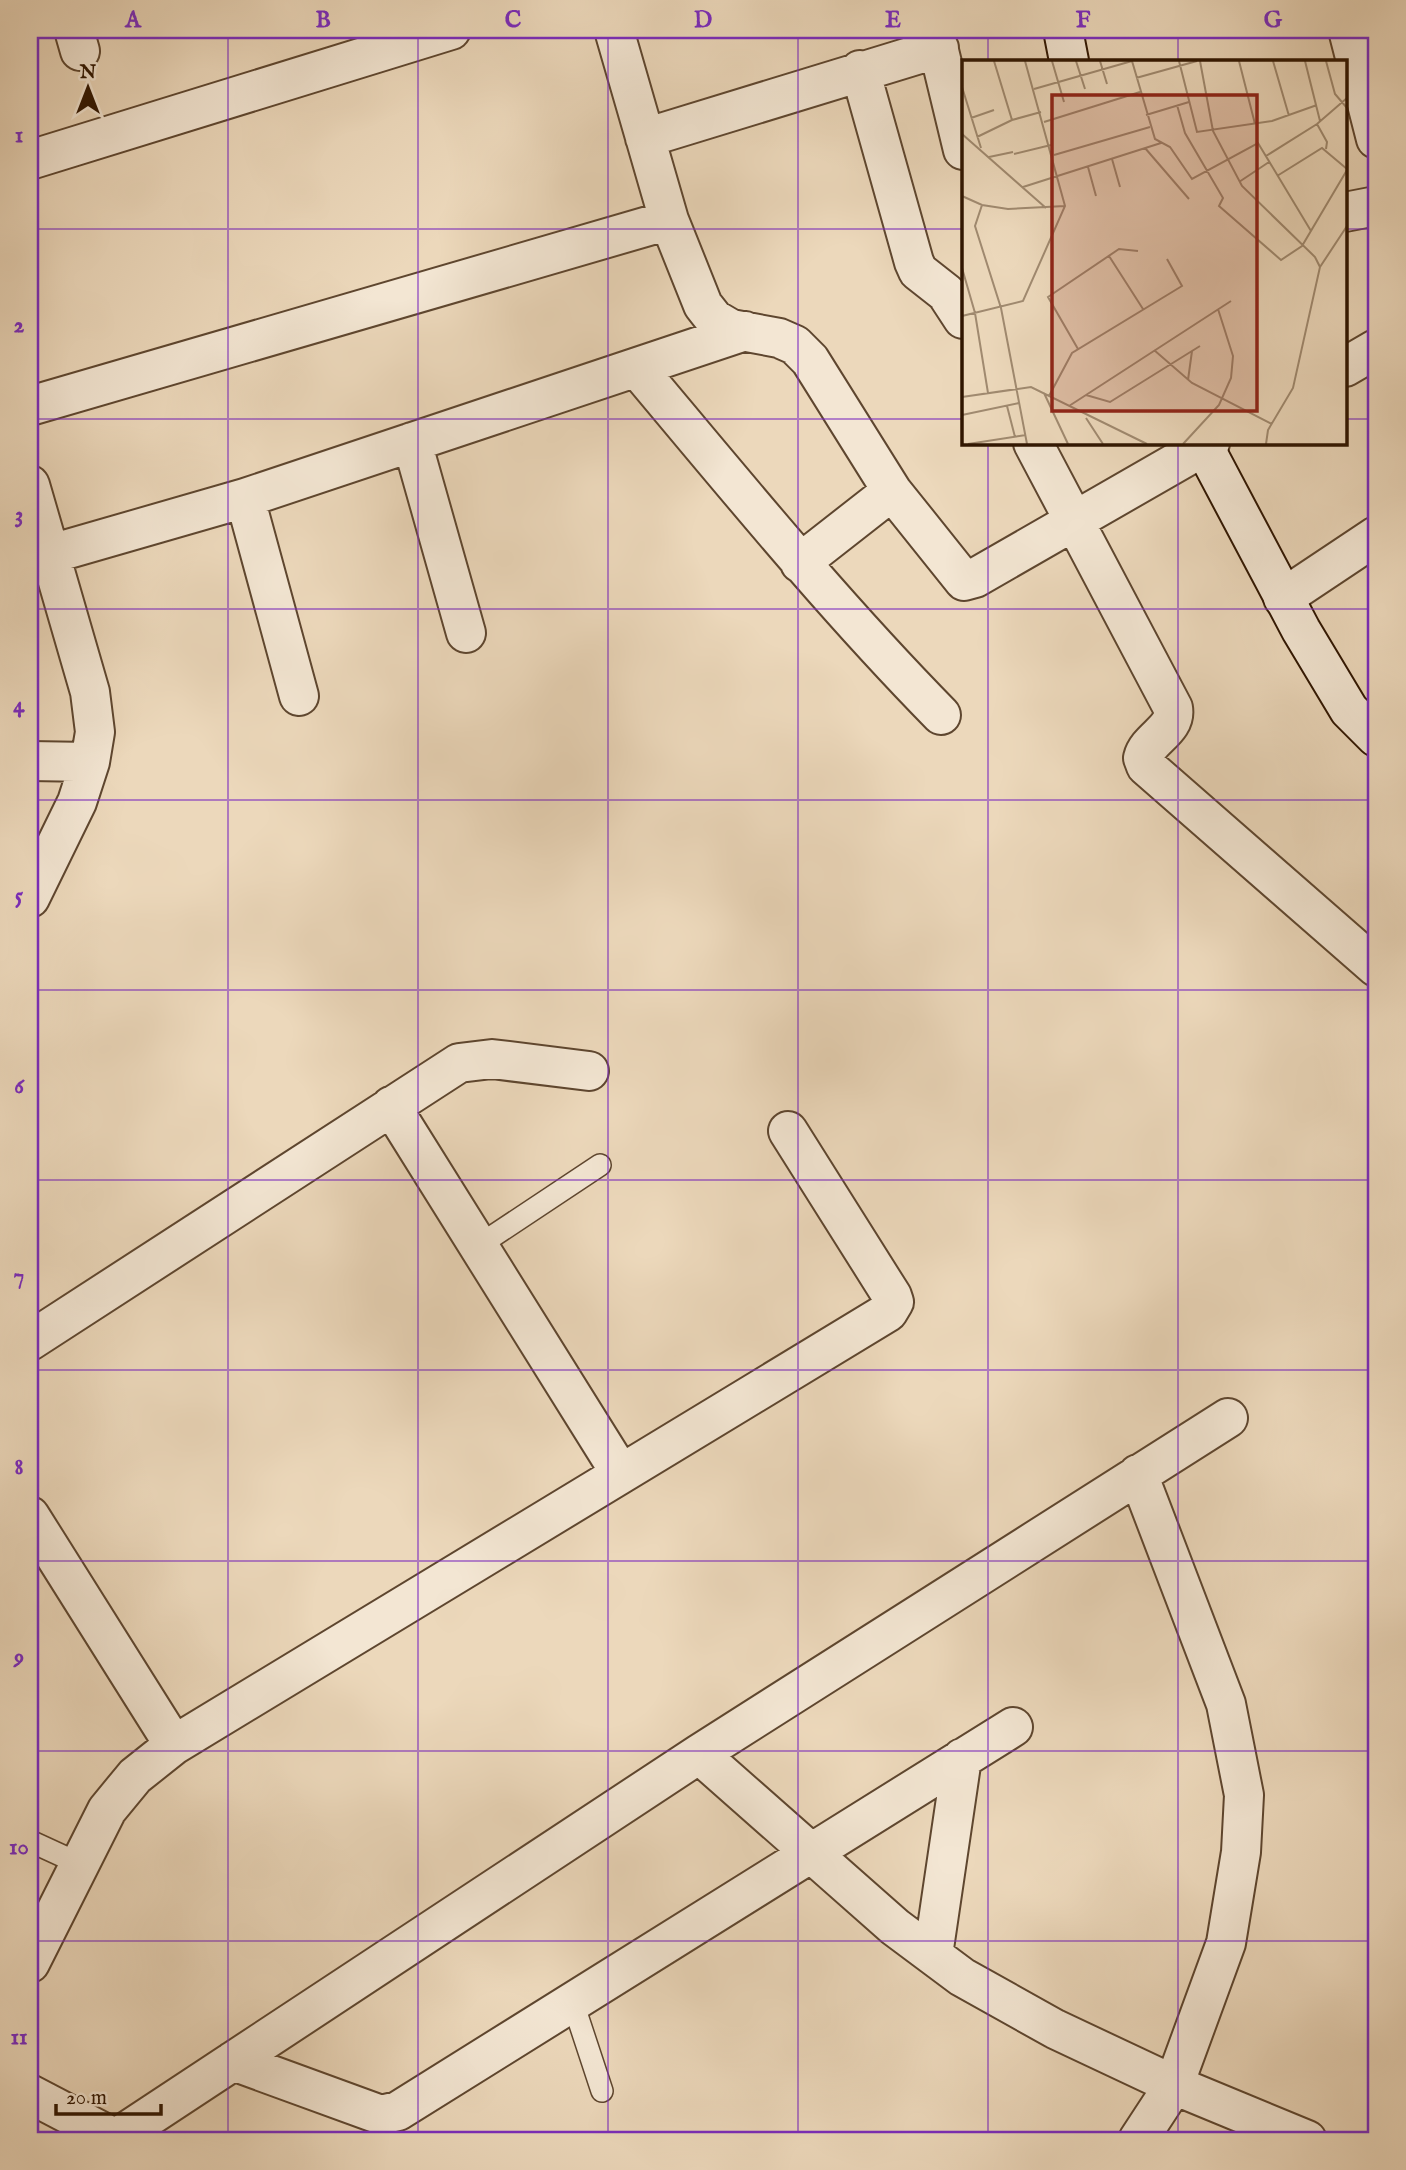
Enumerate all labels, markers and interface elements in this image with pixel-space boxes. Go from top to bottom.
text: A [124,6,142,35]
text: B [315,6,331,35]
text: C [505,6,522,35]
text: D [694,6,712,35]
text: E [885,6,901,35]
text: F [1076,6,1091,35]
text: G [1264,6,1283,35]
north arrow [52,52,122,122]
inset map [962,60,1346,444]
text: N [79,61,97,85]
text: 1 [15,121,23,150]
text: 2 [14,311,25,340]
text: 3 [15,501,23,530]
text: 4 [13,691,25,720]
text: 5 [15,882,24,911]
text: 6 [14,1072,25,1101]
text: 7 [14,1262,24,1291]
text: 8 [14,1453,24,1482]
text: 9 [13,1643,24,1672]
text: 10 [9,1833,29,1862]
text: 11 [10,2023,28,2052]
scale bar [56,2072,161,2116]
text: 20 m [66,2085,107,2112]

